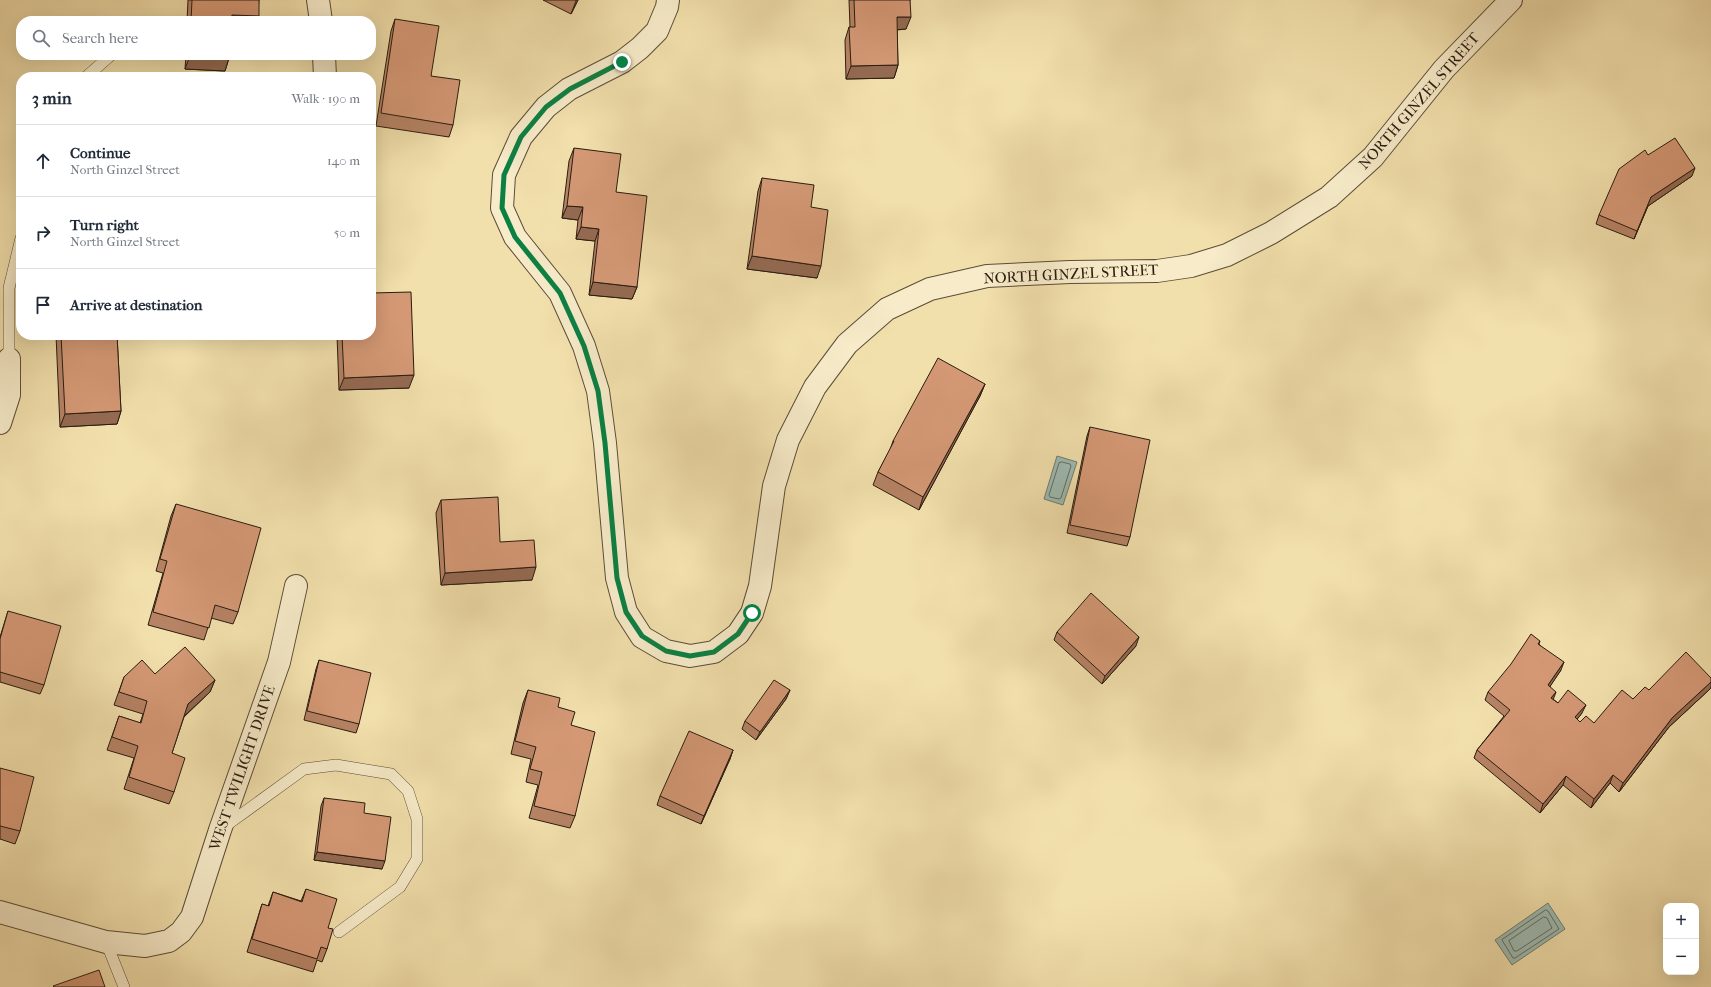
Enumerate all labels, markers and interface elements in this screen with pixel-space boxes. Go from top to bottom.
search box [16,16,376,60]
icon: search [30,27,52,49]
street label: NORTH GINZEL STREET [1355,28,1484,173]
text: Search here [62,29,138,47]
route end [613,53,631,71]
text: 3 min [32,88,72,108]
text: Walk · 190 m [291,91,360,106]
text: Continue [70,144,130,162]
icon: ahead [32,150,54,172]
text: 140 m [327,153,360,168]
text: North Ginzel Street [70,162,180,177]
text: Turn right [70,216,139,234]
icon: right [32,222,54,244]
text: 50 m [334,225,360,240]
text: North Ginzel Street [70,234,180,249]
street label: NORTH GINZEL STREET [983,260,1160,288]
icon: arrive [32,294,54,316]
text: Arrive at destination [70,296,202,314]
route start [743,604,761,622]
street label: WEST TWILIGHT DRIVE [205,683,279,854]
map controls [1663,903,1699,975]
button: + [1663,903,1699,939]
button: − [1663,939,1699,975]

